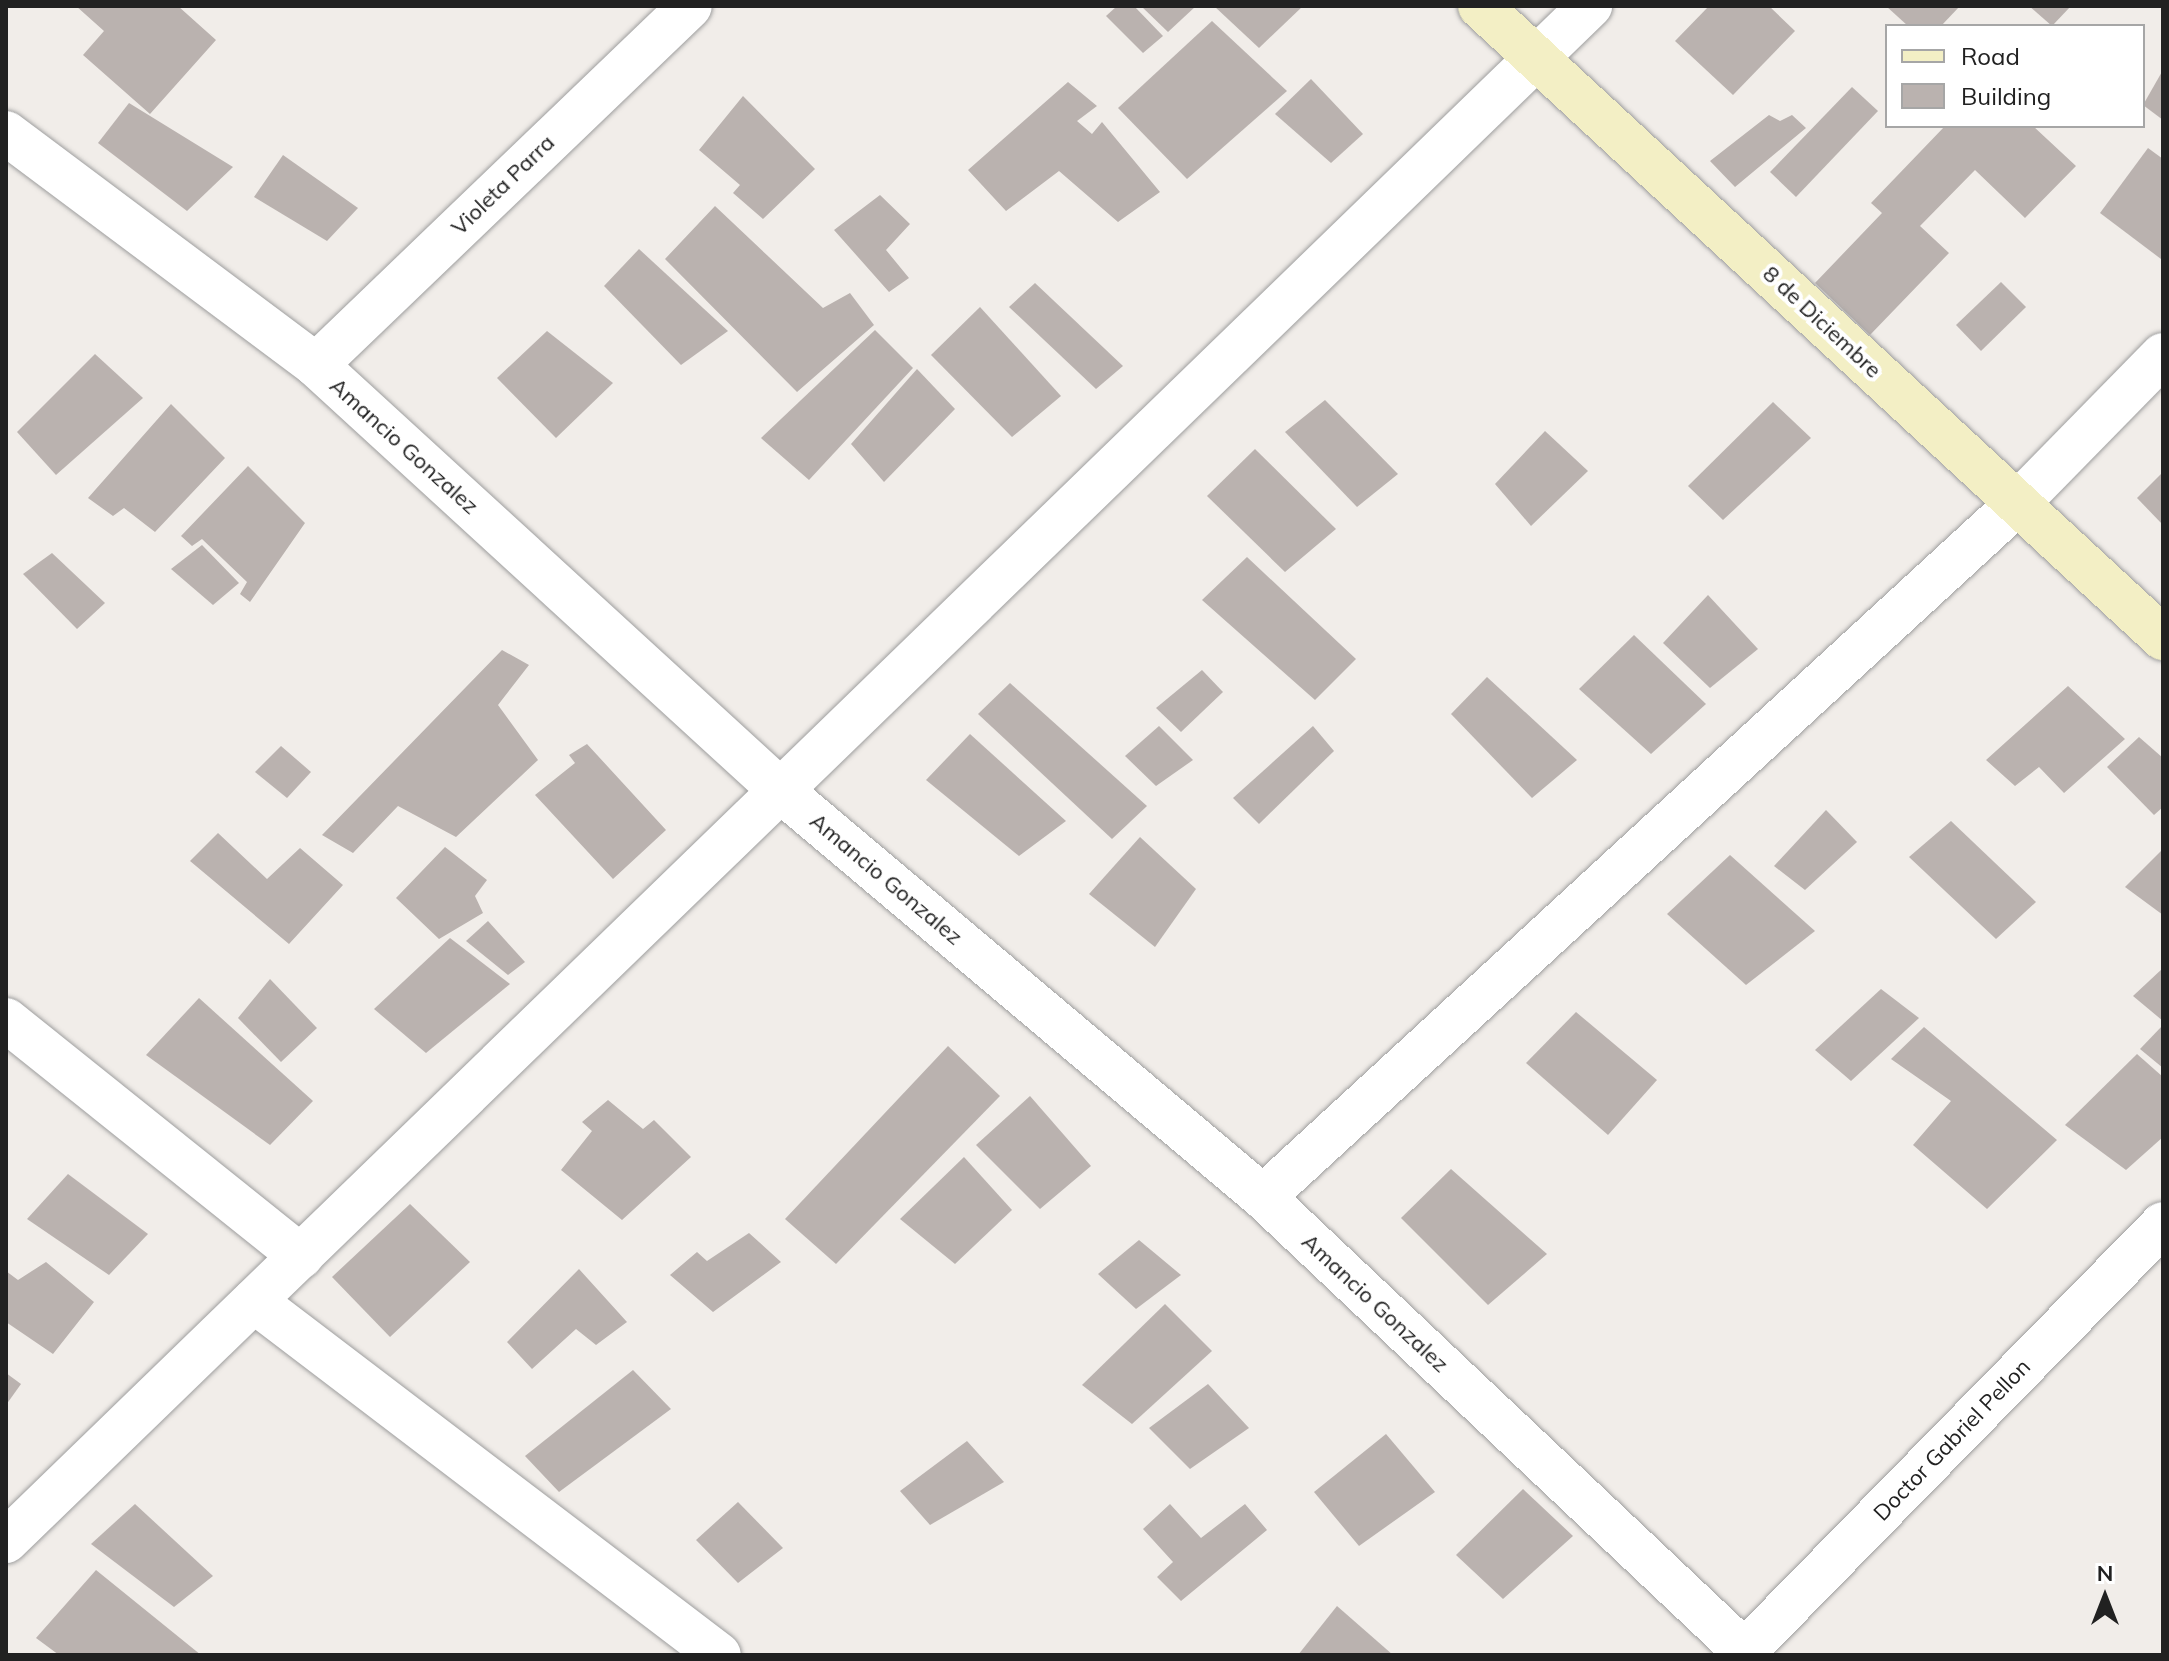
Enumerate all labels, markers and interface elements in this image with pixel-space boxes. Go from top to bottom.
legend [1885,24,2145,128]
text: Road [1961,41,2020,71]
text: Building [1961,81,2051,111]
street label: Violeta Parra [446,129,560,241]
street label: 8 de Diciembre [1757,261,1887,383]
street label: Amancio Gonzalez [324,372,484,520]
street label: Amancio Gonzalez [805,808,967,950]
street label: Amancio Gonzalez [1296,1228,1454,1378]
street label: Doctor Gabriel Pellon [1868,1354,2036,1526]
north arrow [2065,1557,2145,1637]
text: N [2097,1559,2113,1587]

